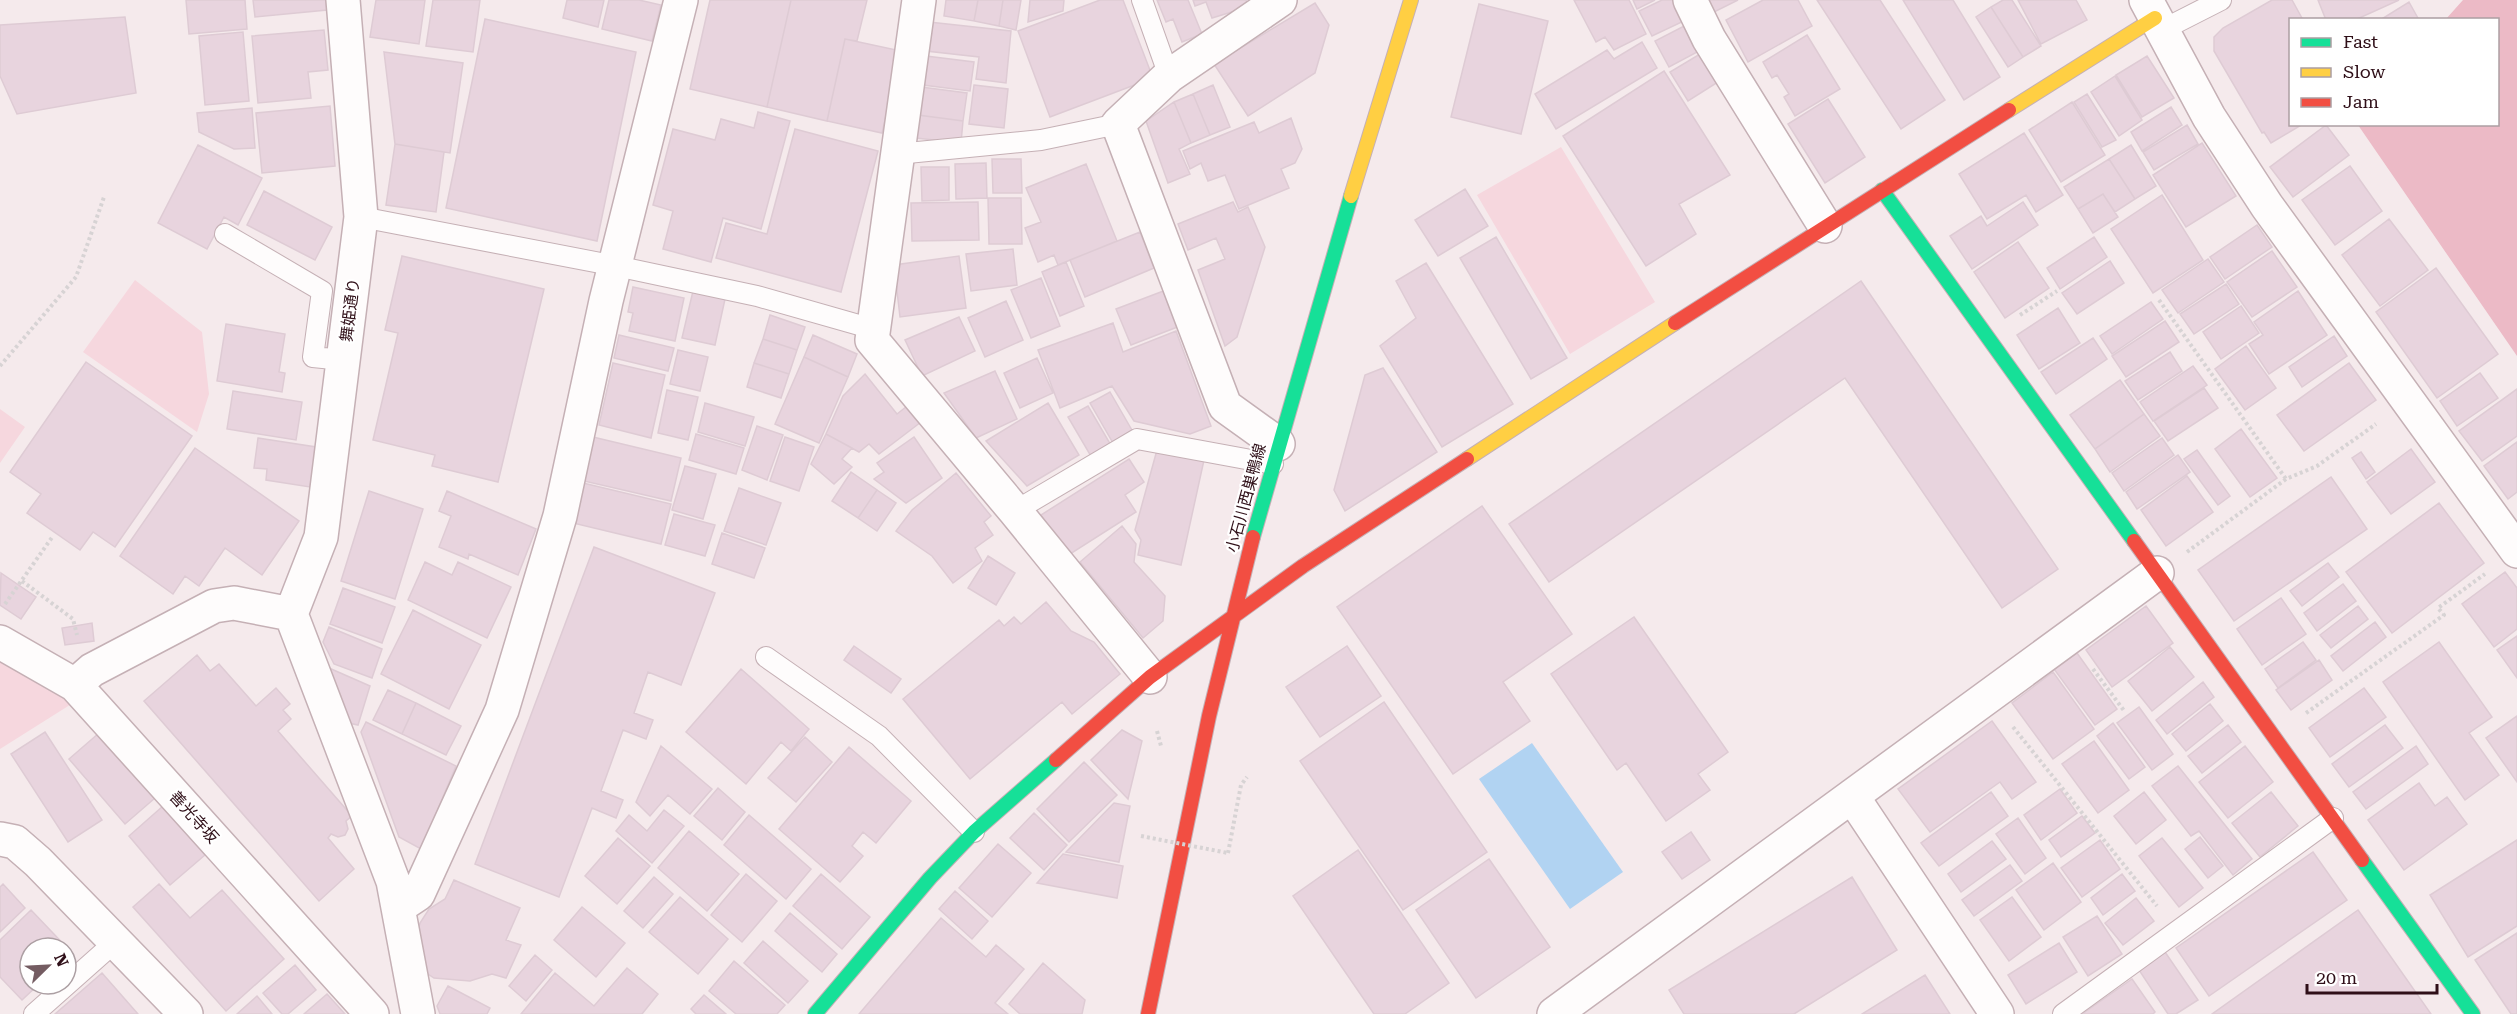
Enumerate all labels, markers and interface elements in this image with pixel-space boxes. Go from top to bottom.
legend [2289,18,2499,126]
text: Fast [2343,31,2378,52]
text: Slow [2343,61,2385,82]
text: Jam [2343,91,2379,112]
street label: 舞姫通り [337,277,363,343]
street label: 小石川西巣鴨線 [1222,441,1270,555]
street label: 善光寺坂 [166,787,222,847]
north arrow [18,936,78,996]
text: N [50,951,72,970]
scale bar [2307,957,2438,995]
text: 20 m [2316,967,2357,988]

